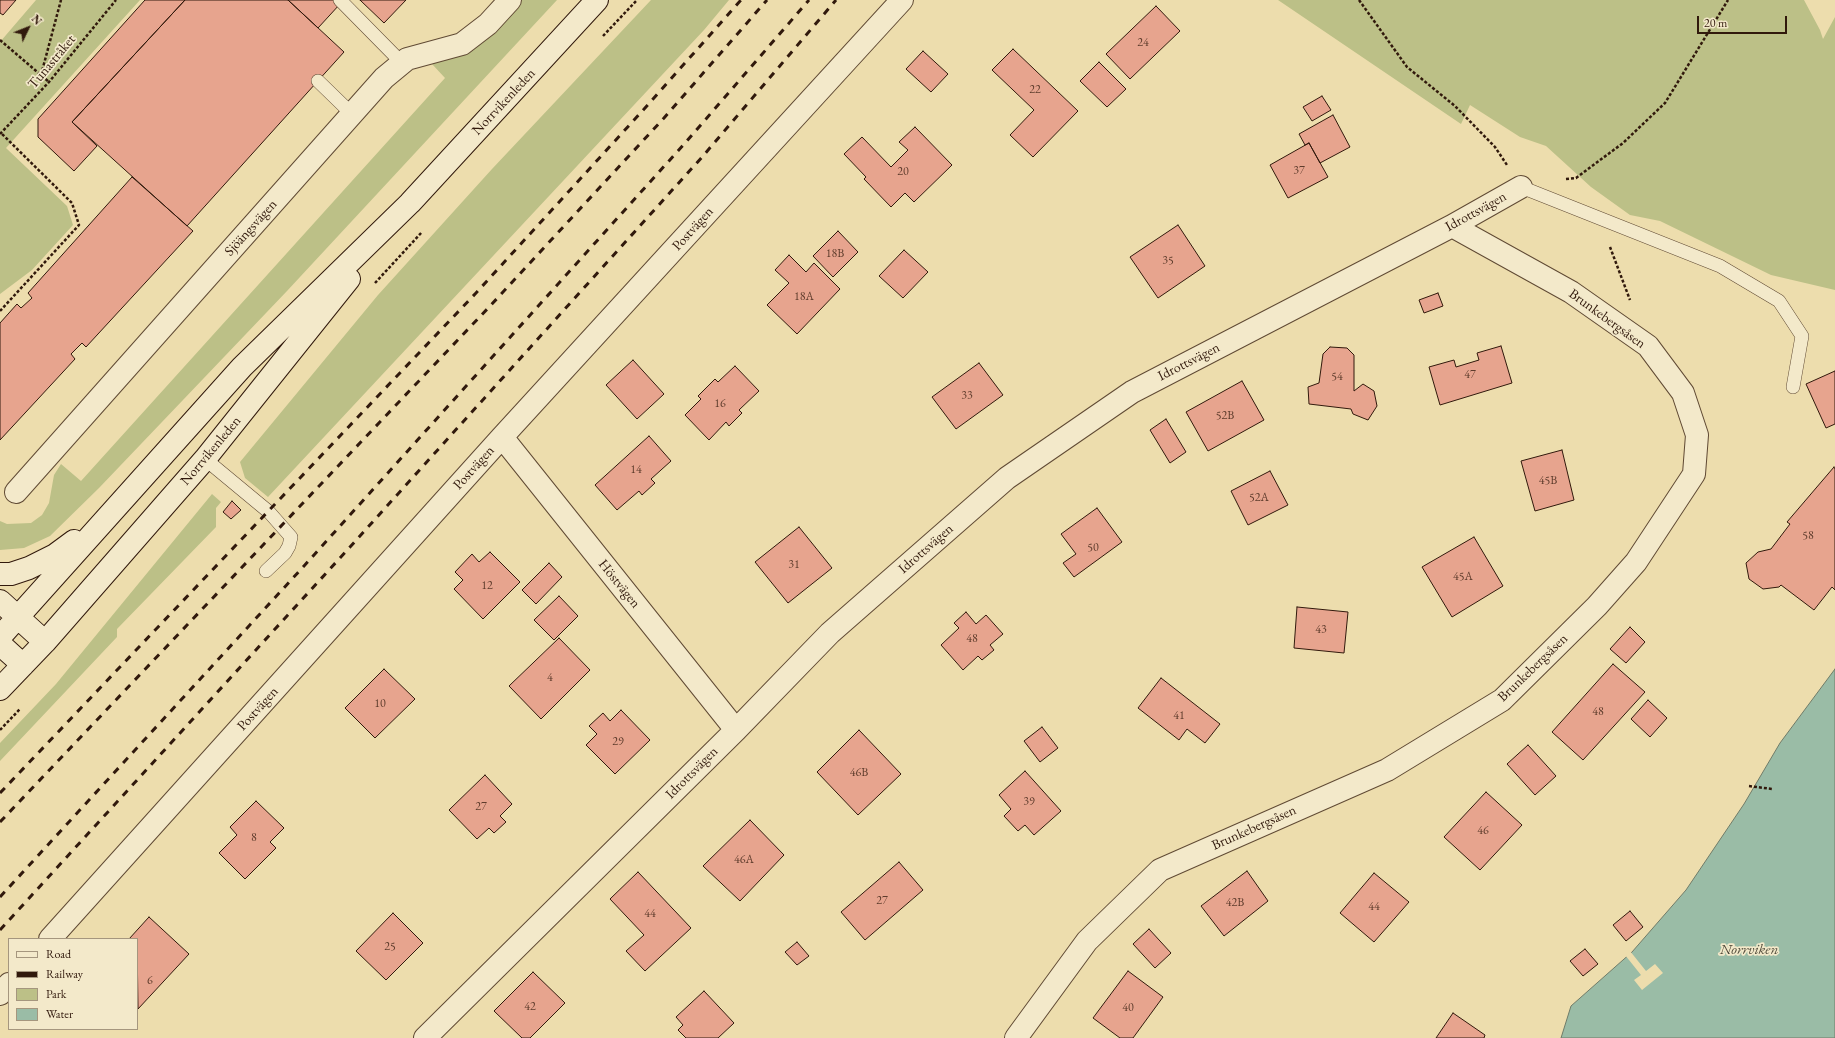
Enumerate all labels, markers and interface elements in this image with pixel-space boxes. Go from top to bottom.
north arrow [8,8,48,48]
scale bar [1699,8,1789,34]
text: N [29,12,45,28]
text: 20 m [1704,15,1727,31]
street label: Tunastråket [25,32,79,92]
house number: 24 [1137,36,1149,50]
street label: Norrvikenleden [469,65,539,139]
house number: 22 [1029,83,1041,97]
house number: 37 [1293,164,1305,178]
house number: 20 [897,165,909,179]
street label: Idrottsvägen [1443,188,1509,236]
street label: Sjöängsvägen [221,196,281,260]
street label: Postvägen [669,204,717,254]
house number: 18B [826,247,844,261]
house number: 35 [1162,254,1174,268]
street label: Brunkebergsåsen [1565,286,1649,352]
house number: 18A [794,290,814,304]
street label: Idrottsvägen [1155,339,1223,385]
house number: 47 [1464,368,1476,382]
house number: 54 [1331,370,1343,384]
house number: 33 [961,389,973,403]
house number: 16 [714,397,726,411]
house number: 52B [1216,409,1234,423]
street label: Norrvikenleden [177,413,245,489]
street label: Postvägen [450,443,498,493]
house number: 14 [630,463,642,477]
house number: 45B [1539,474,1557,488]
house number: 52A [1249,491,1269,505]
street label: Idrottsvägen [895,521,957,577]
house number: 58 [1802,529,1814,543]
house number: 50 [1087,541,1099,555]
street label: Höstvägen [594,556,644,612]
house number: 31 [788,558,800,572]
house number: 45A [1453,570,1473,584]
house number: 12 [481,579,493,593]
house number: 43 [1315,623,1327,637]
street label: Brunkebergsåsen [1495,630,1571,706]
house number: 48 [966,632,978,646]
house number: 4 [547,671,553,685]
street label: Postvägen [234,684,282,734]
house number: 10 [374,697,386,711]
house number: 48 [1592,705,1604,719]
house number: 41 [1173,709,1185,723]
house number: 29 [612,735,624,749]
street label: Idrottsvägen [662,743,722,803]
house number: 46B [850,766,868,780]
house number: 39 [1023,795,1035,809]
house number: 27 [475,800,487,814]
street label: Brunkebergsåsen [1209,802,1299,854]
house number: 46 [1477,824,1489,838]
house number: 8 [251,831,257,845]
house number: 46A [734,853,754,867]
house number: 27 [876,894,888,908]
house number: 42B [1226,896,1244,910]
house number: 44 [1368,900,1380,914]
house number: 44 [644,907,656,921]
legend [8,938,138,1030]
house number: 25 [384,940,396,954]
water label: Norrviken [1720,941,1778,959]
text: Road [46,946,71,962]
text: Railway [46,966,83,982]
house number: 6 [147,974,153,988]
text: Park [46,986,66,1002]
house number: 42 [524,1000,536,1014]
house number: 40 [1122,1001,1134,1015]
text: Water [46,1006,73,1022]

